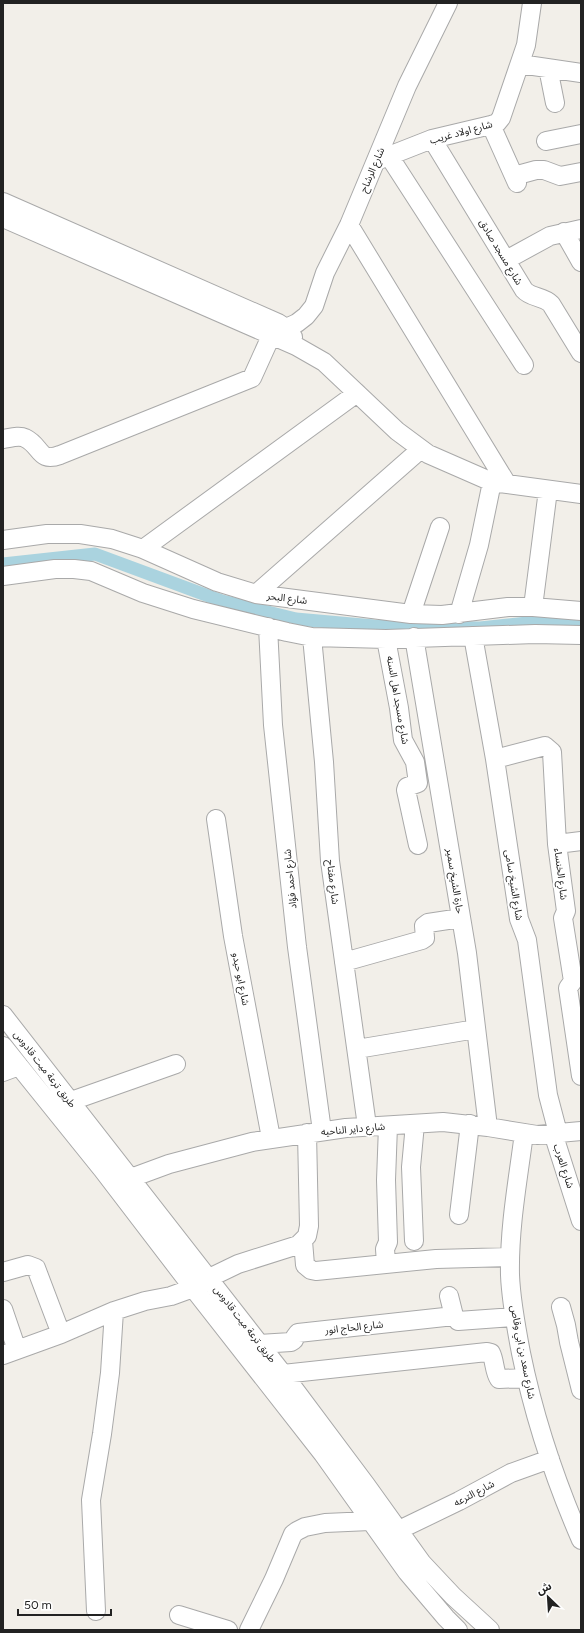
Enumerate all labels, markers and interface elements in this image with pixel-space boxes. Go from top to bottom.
street label: شارع اولاد غريب [428,117,494,148]
street label: شارع الرشاح [357,145,388,195]
street label: شارع مسجد صادق [475,217,526,288]
street label: شارع البحر [265,589,308,608]
street label: شارع مسجد اهل السنه [383,655,412,746]
street label: حارة الشيخ سمير [442,846,467,915]
street label: شارع الخنساء [550,847,571,901]
street label: شارع احمد فؤاد [280,848,301,910]
street label: شارع الشيخ سامى [501,849,526,922]
street label: شارع مفتاح [323,859,342,905]
street label: شارع ابو حيدو [229,951,253,1007]
street label: طريق ترعة ميت قادوس [11,1028,79,1110]
street label: شارع داير الناحيه [320,1120,386,1139]
street label: شارع العرب [550,1142,577,1190]
street label: طريق ترعة ميت قادوس [211,1283,279,1365]
street label: شارع سعد بن ابي وقاص [506,1304,538,1400]
street label: شارع الحاج انور [323,1317,384,1338]
street label: شارع الترعه [451,1477,497,1510]
north arrow [528,1577,568,1617]
text: ش [534,1579,554,1597]
scale bar [18,1591,111,1617]
text: 50 m [24,1598,52,1612]

